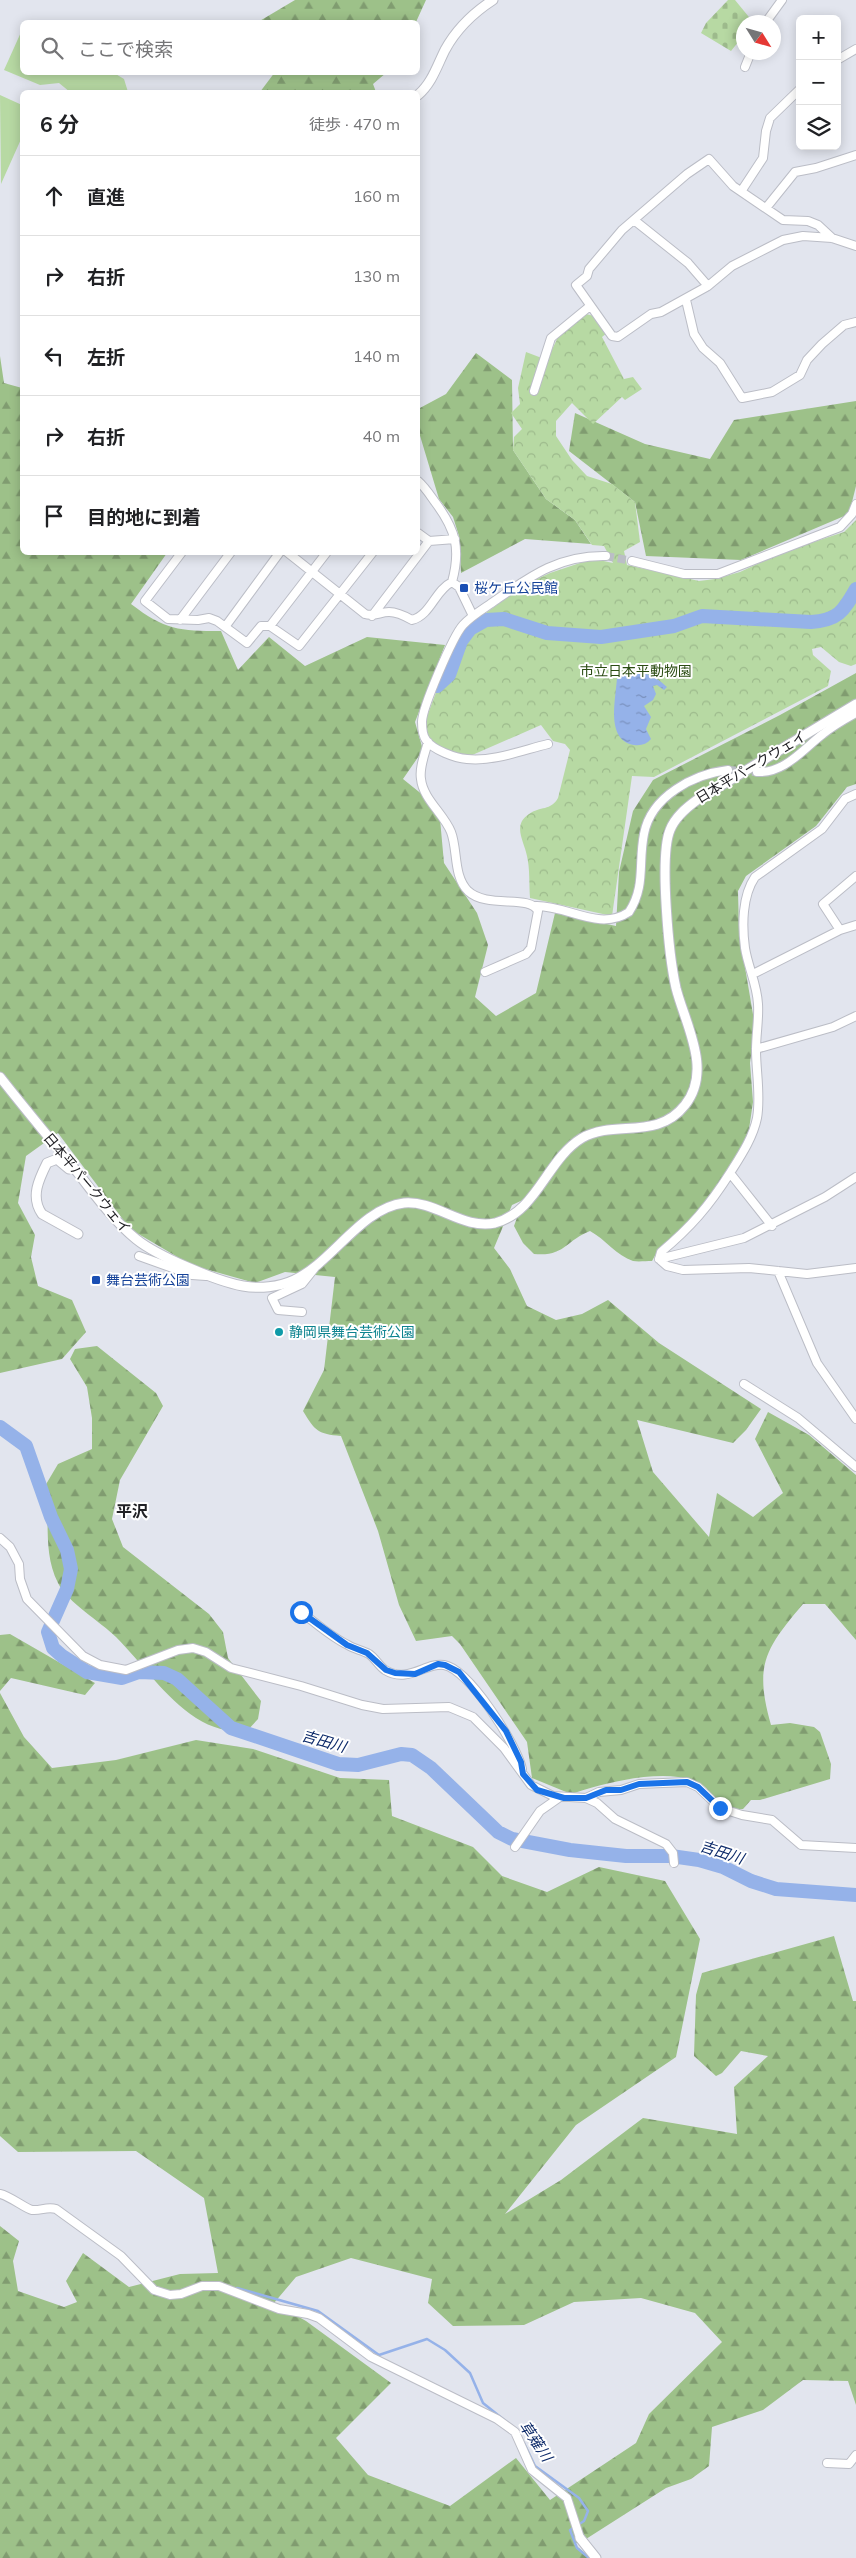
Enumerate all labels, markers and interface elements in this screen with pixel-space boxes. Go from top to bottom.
north arrow [736,15,781,60]
map controls [796,15,841,150]
button: + [796,15,841,60]
search box [20,20,420,75]
icon: search [38,34,66,62]
text: ここで検索 [78,37,173,61]
button: − [796,60,841,105]
button: layers [796,105,841,150]
text: 6 分 [40,111,79,137]
text: 徒歩 · 470 m [309,114,400,134]
icon: ahead [40,182,68,210]
text: 直進 [87,185,125,209]
text: 160 m [353,186,400,206]
icon: right [40,262,68,290]
text: 右折 [87,265,125,289]
text: 130 m [353,266,400,286]
icon: left [40,342,68,370]
text: 左折 [87,345,125,369]
text: 140 m [353,346,400,366]
icon: right [40,422,68,450]
text: 右折 [87,425,125,449]
text: 40 m [363,426,400,446]
icon: arrive [40,502,68,530]
text: 目的地に到着 [87,505,201,529]
place label: 桜ケ丘公民館 [474,579,558,597]
marker: 桜ケ丘公民館 [458,582,470,594]
park label: 市立日本平動物園 [580,662,692,680]
street label: 日本平パークウェイ [692,727,810,807]
street label: 日本平パークウェイ [40,1129,134,1237]
place label: 舞台芸術公園 [106,1271,190,1289]
marker: 舞台芸術公園 [90,1274,102,1286]
place label: 静岡県舞台芸術公園 [289,1323,415,1341]
marker: 静岡県舞台芸術公園 [273,1326,285,1338]
district label: 平沢 [116,1501,148,1521]
route start [290,1601,313,1624]
water label: 吉田川 [300,1726,350,1757]
route end [709,1797,732,1820]
water label: 吉田川 [698,1836,748,1869]
water label: 草薙川 [516,2417,558,2467]

